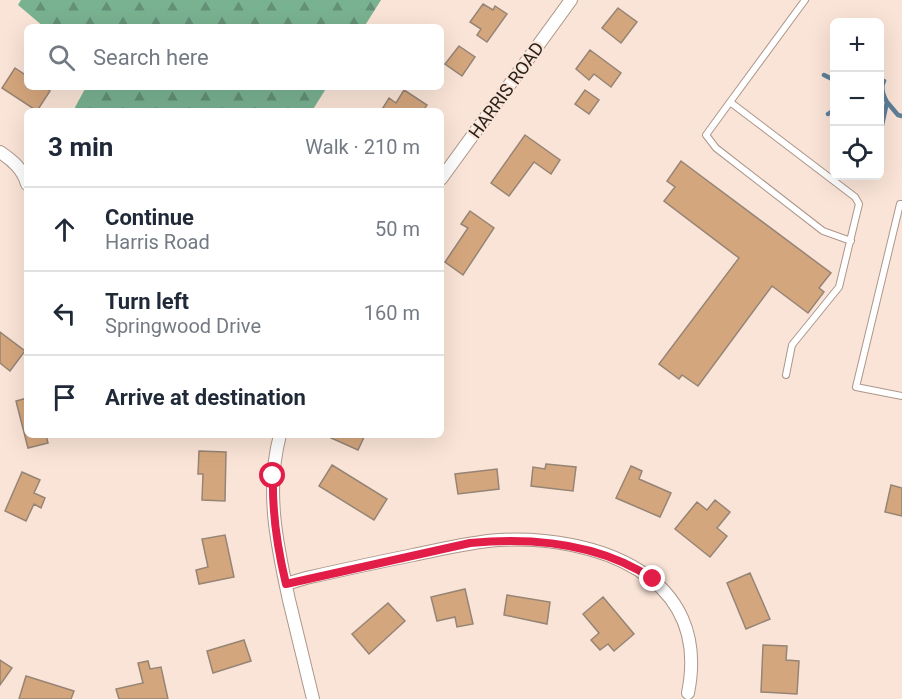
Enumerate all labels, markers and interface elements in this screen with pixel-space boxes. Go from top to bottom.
map controls [830,18,884,180]
button: + [830,18,884,72]
search box [24,24,444,90]
street label: HARRIS ROAD [464,38,548,142]
icon: search [45,41,78,74]
text: Search here [93,45,209,70]
button: − [830,72,884,126]
button: locate [830,126,884,180]
text: 3 min [48,132,113,162]
text: Walk · 210 m [305,135,420,159]
text: Continue [105,205,194,230]
icon: ahead [48,213,81,246]
text: 50 m [375,217,420,241]
text: Harris Road [105,230,210,254]
text: Turn left [105,289,189,314]
icon: left [48,297,81,330]
text: 160 m [364,301,420,325]
text: Springwood Drive [105,314,261,338]
icon: arrive [48,381,81,414]
text: Arrive at destination [105,385,306,410]
route start [259,462,285,488]
route end [639,565,665,591]

